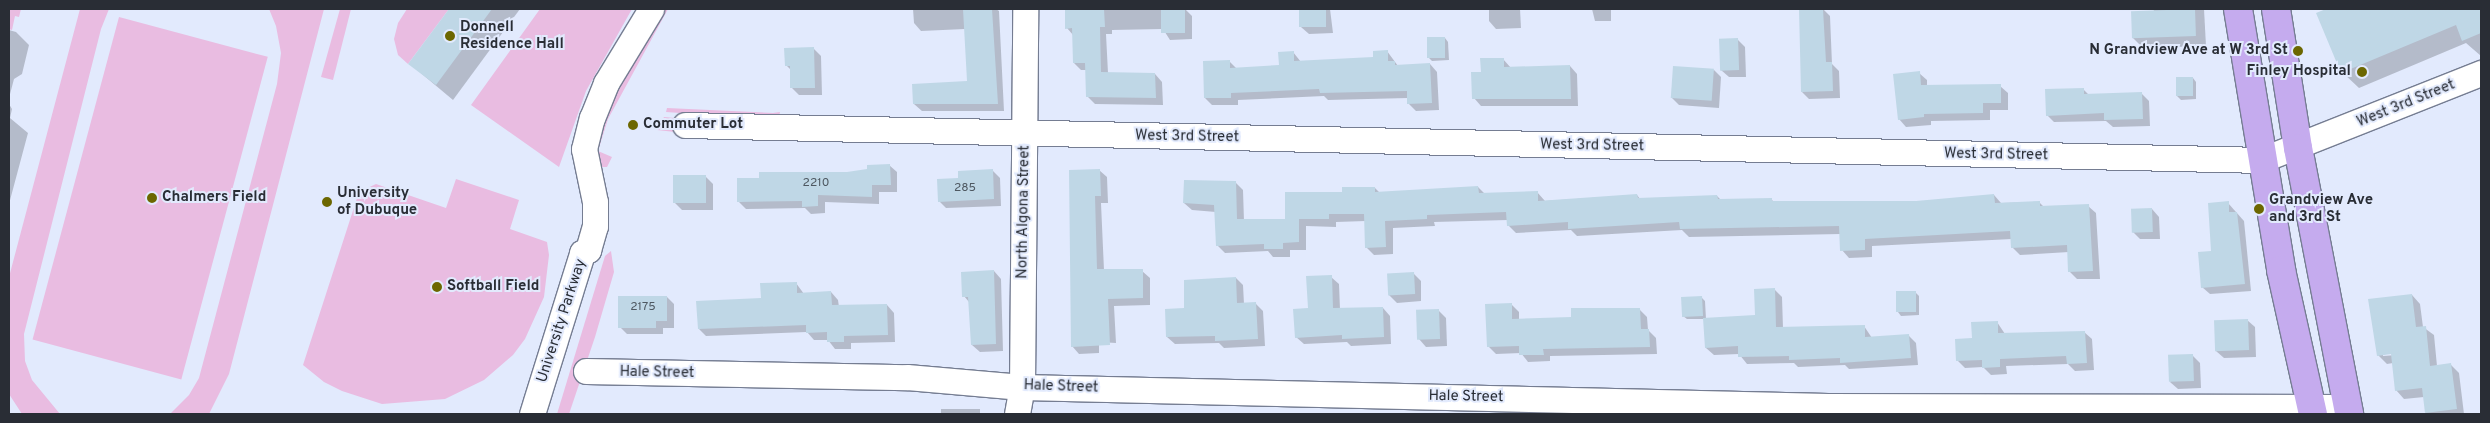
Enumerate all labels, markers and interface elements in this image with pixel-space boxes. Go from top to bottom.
place label: Donnell Residence Hall [460,18,564,53]
marker: Donnell Residence Hall [444,30,456,42]
place label: N Grandview Ave at W 3rd St [2089,42,2288,60]
marker: N Grandview Ave at W 3rd St [2292,45,2304,57]
place label: Finley Hospital [2247,63,2351,81]
marker: Finley Hospital [2355,65,2369,79]
street label: West 3rd Street [2354,76,2458,132]
place label: Commuter Lot [643,116,743,134]
marker: Commuter Lot [627,119,639,131]
street label: West 3rd Street [1135,127,1239,147]
street label: West 3rd Street [1540,136,1644,156]
street label: North Algona Street [1014,145,1034,279]
street label: West 3rd Street [1944,145,2048,165]
house number: 2210 [803,177,829,191]
house number: 285 [954,182,976,196]
place label: University of Dubuque [337,184,417,219]
place label: Chalmers Field [162,189,266,207]
place label: Grandview Ave and 3rd St [2269,191,2374,226]
marker: Chalmers Field [146,192,158,204]
marker: University of Dubuque [321,196,333,208]
marker: Grandview Ave and 3rd St [2253,203,2265,215]
street label: University Parkway [534,257,590,385]
place label: Softball Field [447,278,539,296]
marker: Softball Field [431,281,443,293]
house number: 2175 [630,301,656,315]
street label: Hale Street [619,363,695,383]
street label: Hale Street [1023,377,1099,397]
street label: Hale Street [1428,387,1504,407]

